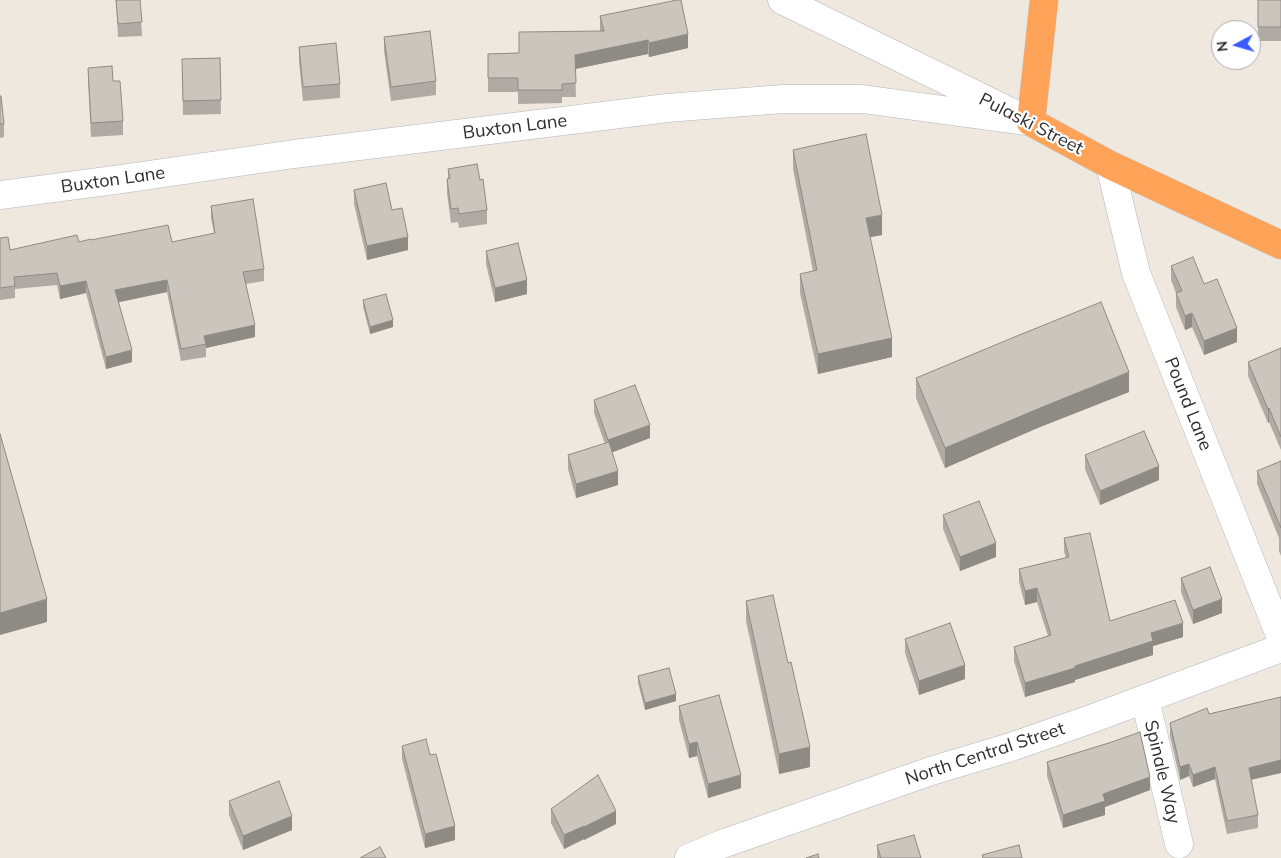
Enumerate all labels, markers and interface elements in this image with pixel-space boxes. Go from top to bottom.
north arrow [1211,20,1261,70]
text: N [1213,40,1232,53]
street label: Pulaski Street [975,88,1087,160]
street label: Buxton Lane [462,110,568,144]
street label: Buxton Lane [60,162,166,198]
street label: Pound Lane [1159,354,1217,454]
street label: North Central Street [902,718,1068,790]
street label: Spinale Way [1140,718,1184,826]

